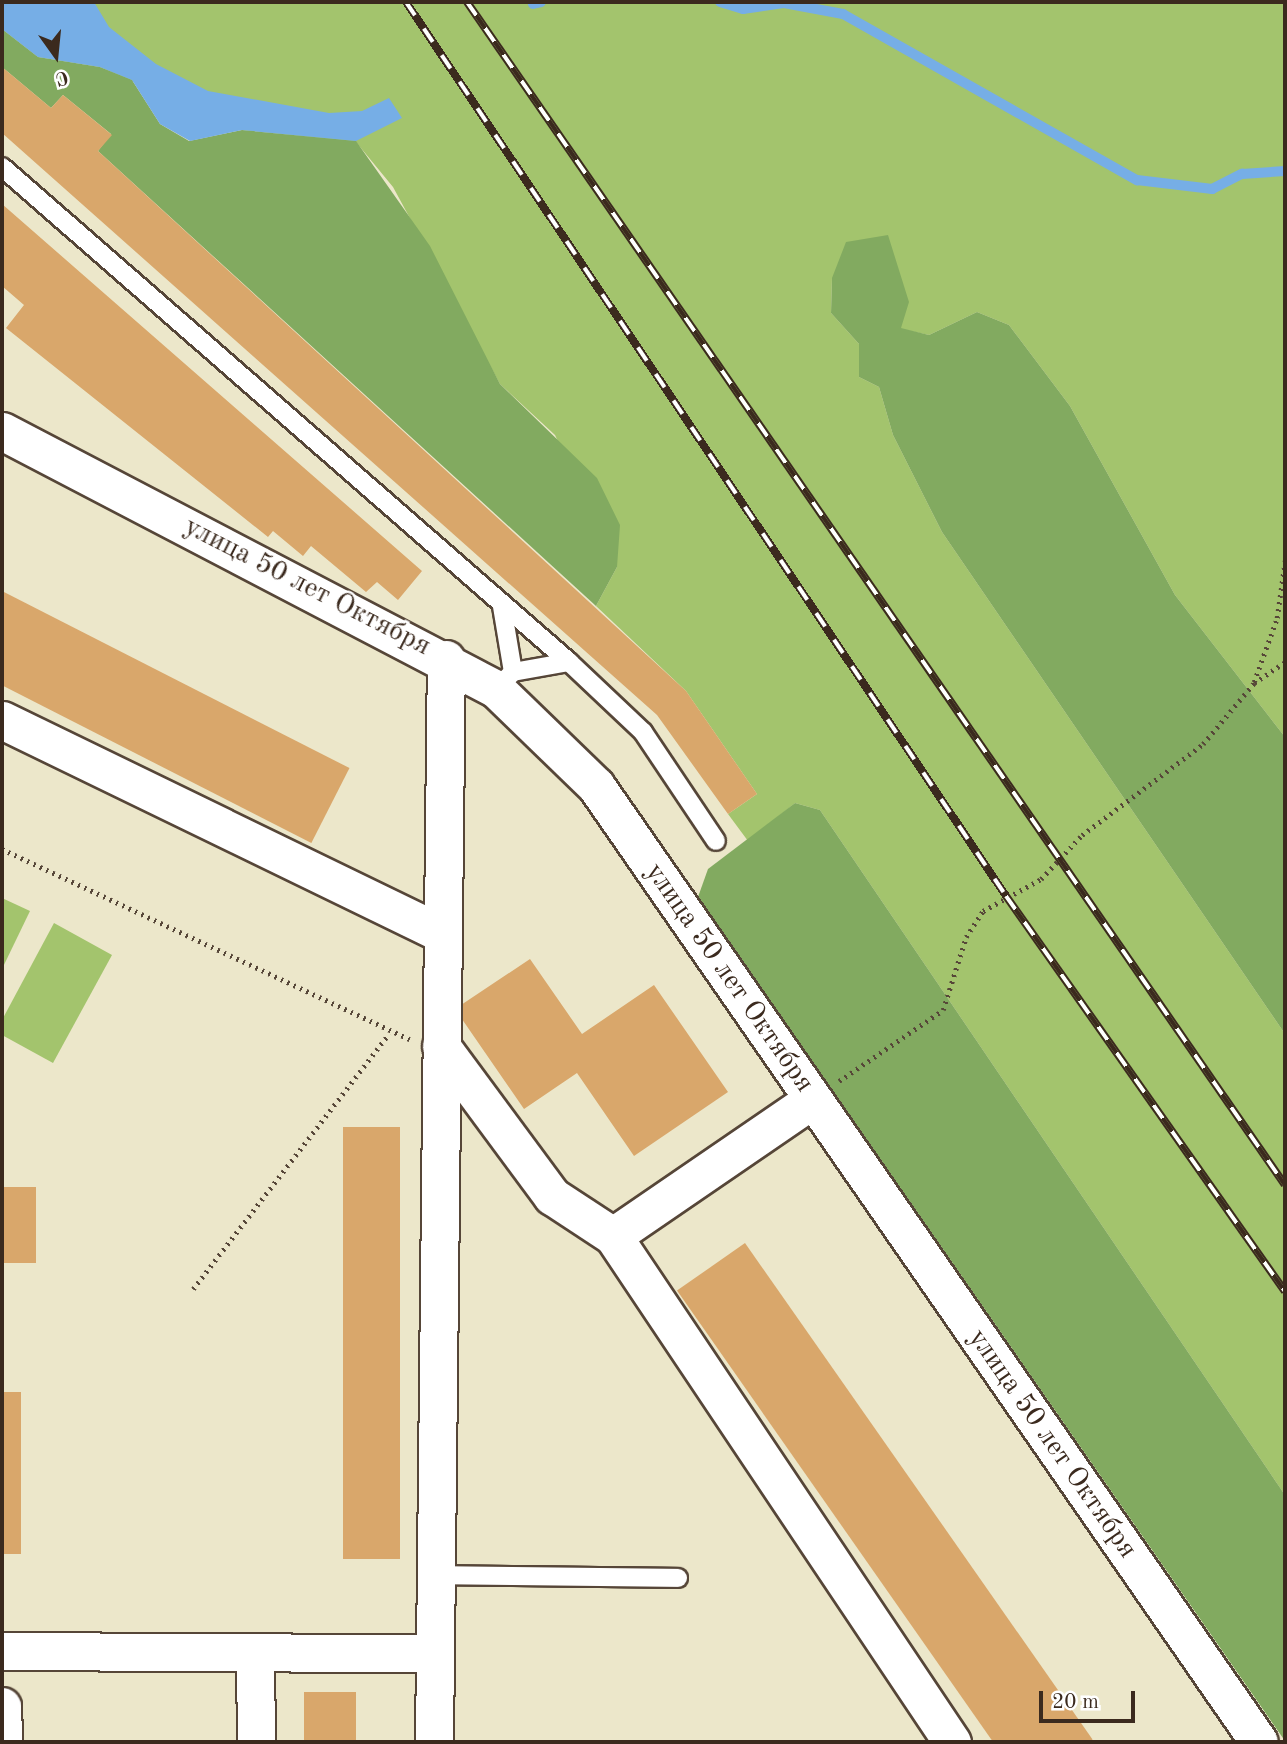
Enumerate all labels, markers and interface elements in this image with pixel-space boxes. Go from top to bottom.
north arrow [21,21,91,91]
text: С [53,66,70,88]
street label: улица 50 лет Октября [178,510,436,664]
street label: улица 50 лет Октября [637,857,821,1099]
street label: улица 50 лет Октября [960,1323,1144,1565]
scale bar [1042,1678,1138,1722]
text: 20 m [1052,1692,1099,1713]

